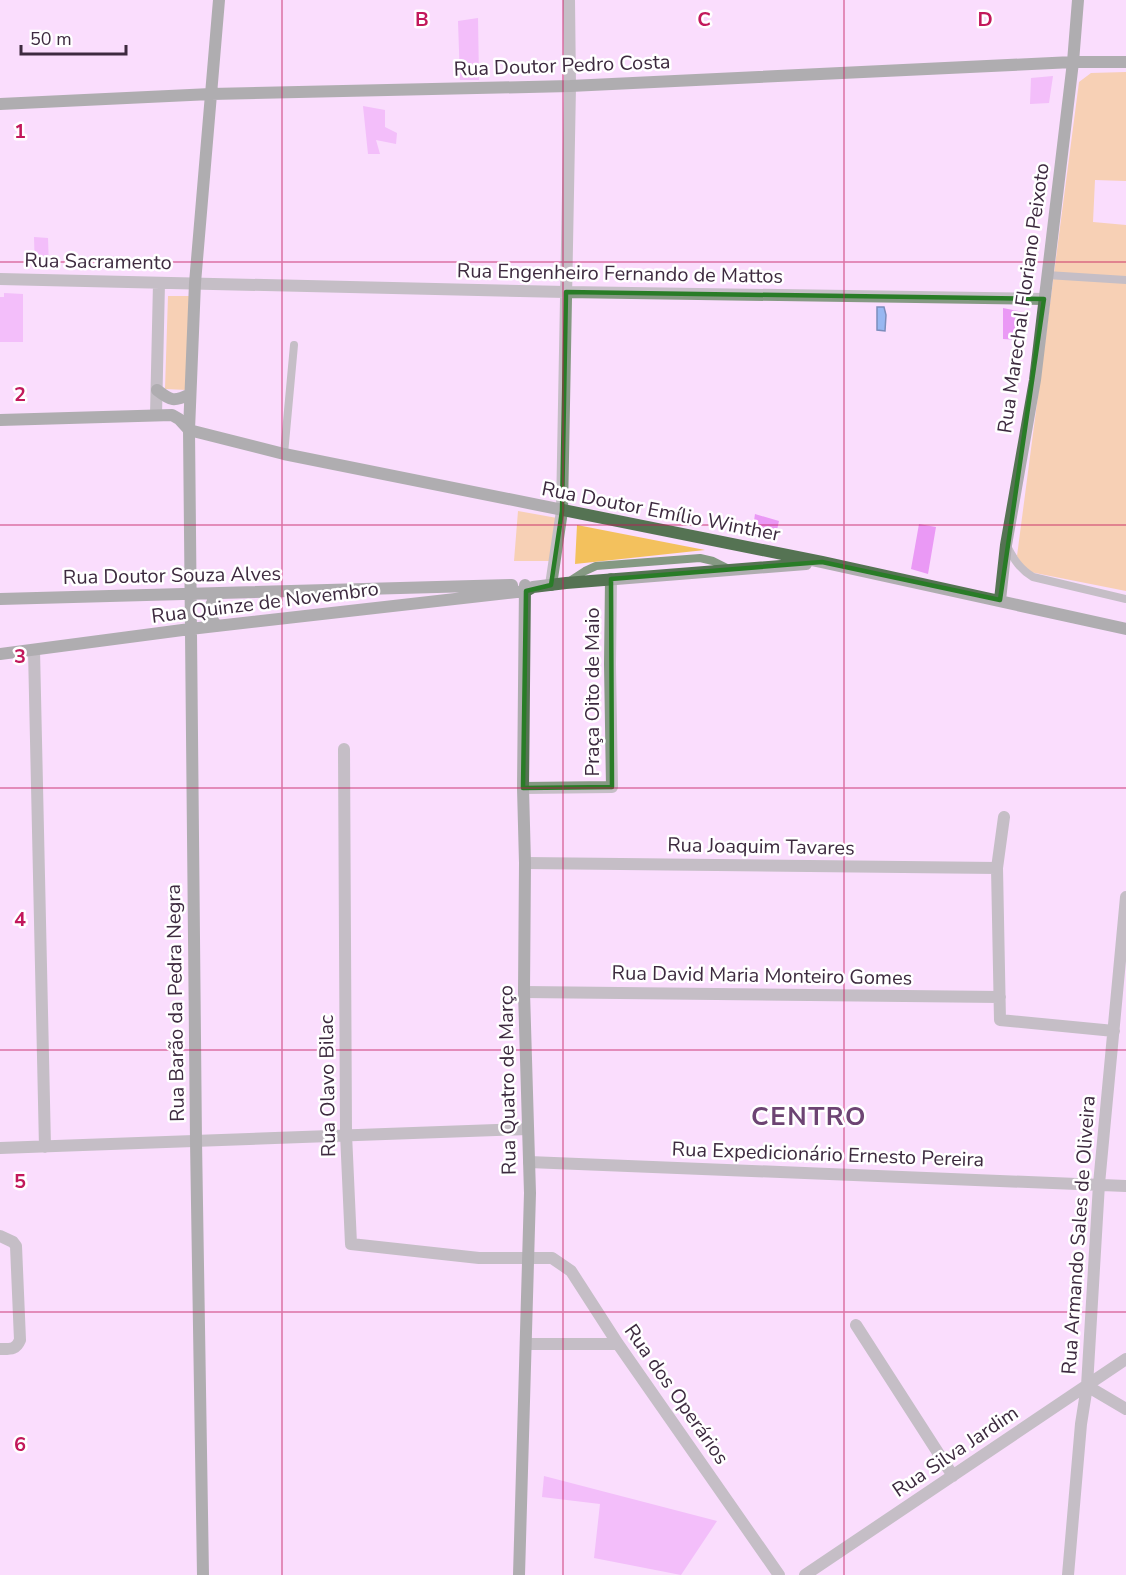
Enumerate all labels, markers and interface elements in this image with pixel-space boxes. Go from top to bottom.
text: B [415,6,429,33]
text: C [697,6,711,33]
text: D [977,6,993,33]
scale bar [21,18,126,56]
text: 50 m [30,27,72,51]
street label: Rua Doutor Pedro Costa [453,48,671,83]
text: 1 [14,118,26,145]
street label: Rua Marechal Floriano Peixoto [991,161,1056,435]
street label: Rua Sacramento [24,247,172,276]
street label: Rua Engenheiro Fernando de Mattos [457,257,783,290]
text: 2 [14,381,26,408]
street label: Rua Doutor Emílio Winther [539,475,783,548]
street label: Rua Doutor Souza Alves [63,560,281,591]
street label: Rua Quinze de Novembro [150,575,380,630]
street label: Praça Oito de Maio [579,607,606,777]
text: 3 [14,643,26,670]
street label: Rua Joaquim Tavares [667,831,855,862]
street label: Rua Barão da Pedra Negra [160,884,191,1122]
text: 4 [14,906,26,933]
street label: Rua David Maria Monteiro Gomes [611,959,913,992]
street label: Rua Quatro de Março [492,985,523,1175]
street label: Rua Olavo Bilac [313,1015,342,1157]
street label: Rua Armando Sales de Oliveira [1055,1095,1102,1375]
district label: CENTRO [751,1099,867,1134]
street label: Rua Expedicionário Ernesto Pereira [671,1136,985,1173]
text: 5 [14,1168,26,1195]
street label: Rua dos Operários [618,1319,735,1470]
street label: Rua Silva Jardim [887,1399,1023,1504]
text: 6 [14,1431,26,1458]

